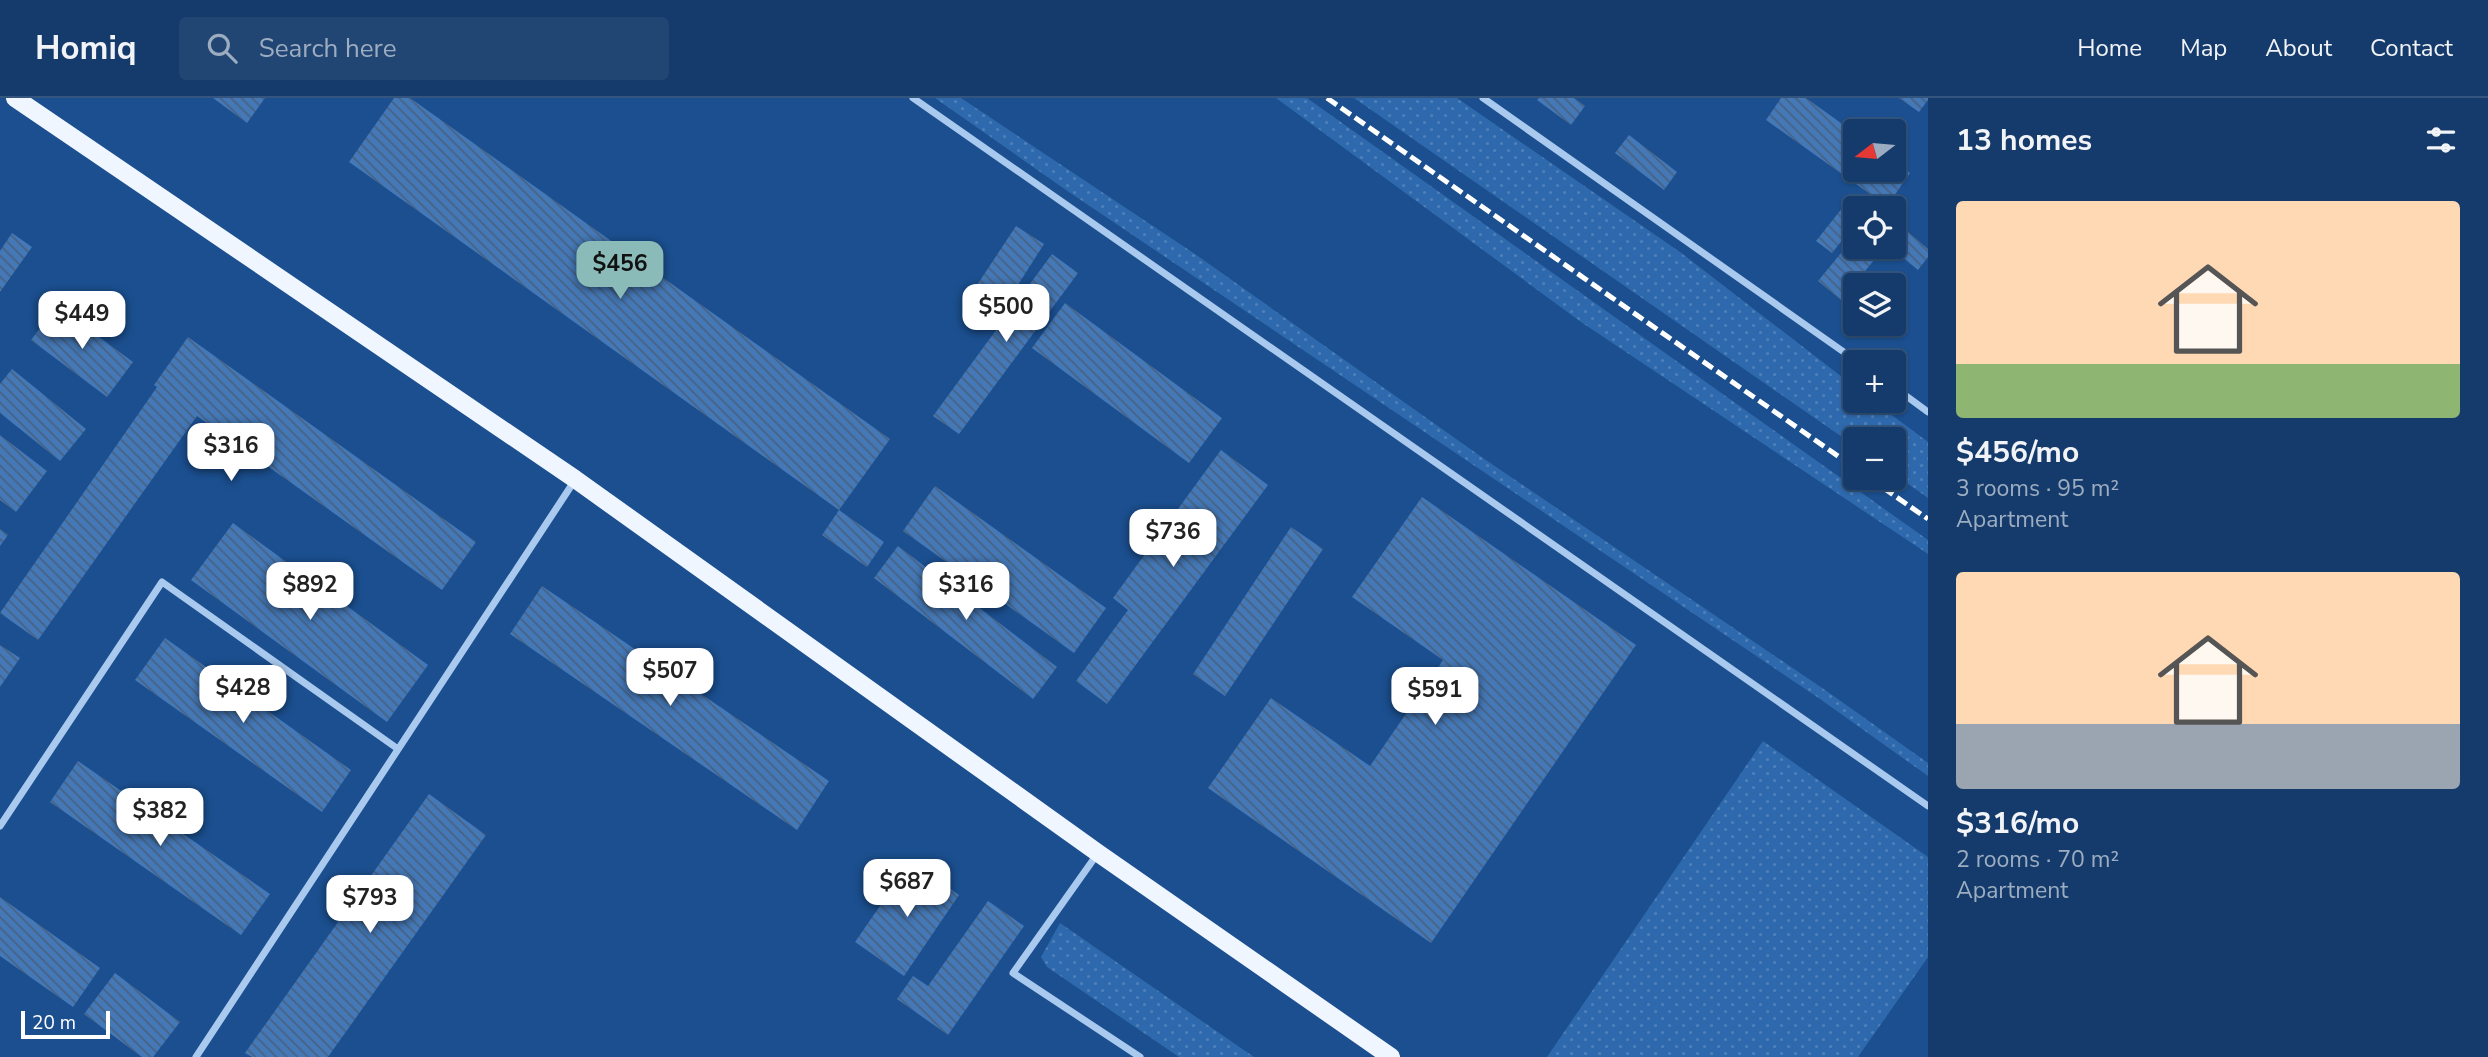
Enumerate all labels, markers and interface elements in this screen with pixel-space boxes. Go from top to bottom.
search box [179,17,669,80]
text: Homiq [35,26,137,71]
icon: search [203,29,241,67]
text: Search here [259,31,397,66]
text: Home [2077,32,2142,64]
text: Map [2180,32,2227,64]
text: About [2265,32,2332,64]
text: Contact [2370,32,2453,64]
north arrow [1843,119,1906,182]
map controls [1843,119,1906,490]
text: 13 homes [1956,120,2092,161]
icon: filters [2422,121,2460,159]
button: locate [1843,196,1906,259]
pin: $456 [579,242,661,301]
icon: home [2145,246,2271,372]
text: $456 [592,248,648,279]
button: layers [1843,273,1906,336]
pin: $500 [965,285,1047,344]
text: $500 [978,291,1034,322]
pin: $449 [41,292,123,351]
text: $449 [54,298,110,329]
button: + [1843,350,1906,413]
pin: $316 [190,424,272,483]
button: − [1843,427,1906,490]
text: $316 [203,430,259,461]
text: $456/mo [1956,432,2079,473]
text: 3 rooms · 95 m² [1956,473,2119,504]
text: Apartment [1956,504,2068,535]
pin: $736 [1132,510,1214,569]
text: $736 [1145,516,1201,547]
pin: $892 [269,562,351,622]
pin: $316 [925,562,1007,622]
text: $892 [282,569,338,600]
text: $316 [938,569,994,600]
icon: home [2145,617,2271,743]
pin: $507 [629,648,711,708]
text: $507 [642,655,698,686]
pin: $428 [202,666,284,725]
pin: $591 [1394,668,1476,727]
text: $428 [215,672,271,703]
text: $591 [1407,674,1463,705]
pin: $382 [119,788,201,848]
text: $382 [132,795,188,826]
text: $316/mo [1956,803,2079,844]
text: 2 rooms · 70 m² [1956,844,2119,875]
pin: $687 [866,860,948,919]
text: $687 [879,866,935,897]
text: Apartment [1956,875,2068,906]
pin: $793 [329,876,411,935]
text: $793 [342,882,398,913]
scale bar [21,1008,110,1040]
text: 20 m [32,1010,76,1036]

